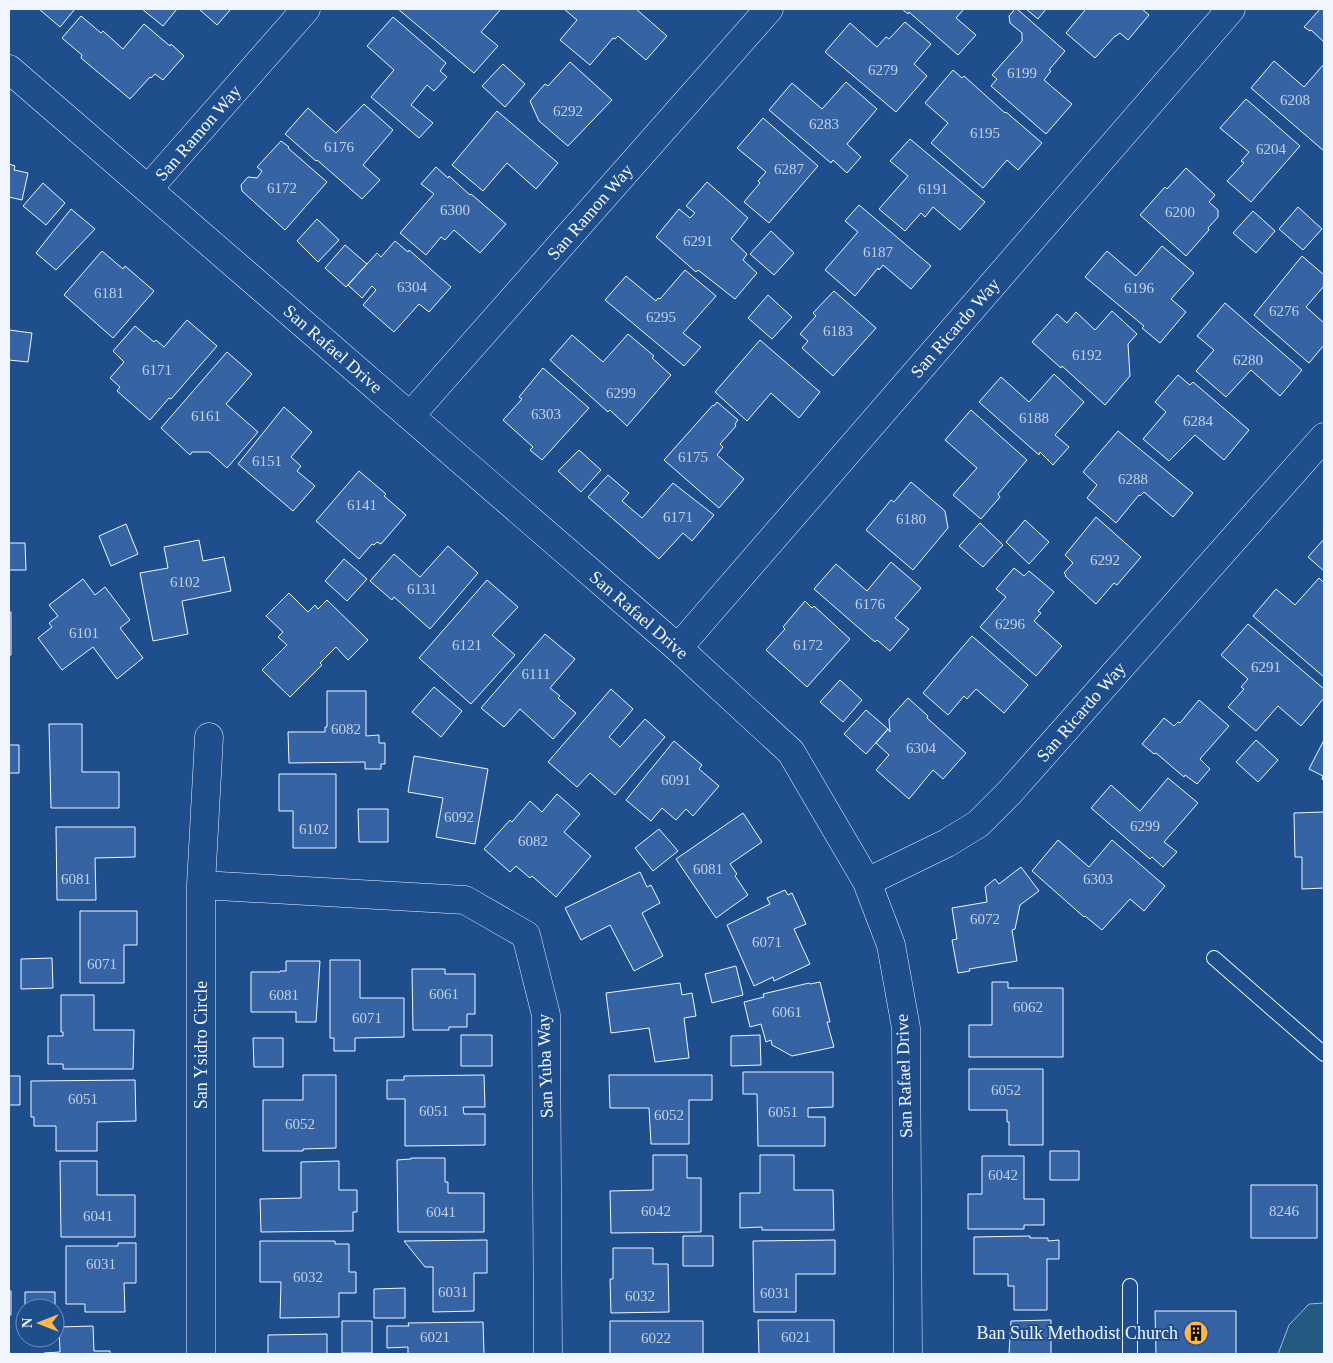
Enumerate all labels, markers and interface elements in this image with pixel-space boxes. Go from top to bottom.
house number: 6279 [868,62,898,78]
house number: 6199 [1007,65,1037,81]
street label: San Ramon Way [151,81,245,185]
house number: 6208 [1280,92,1310,108]
house number: 6292 [553,103,583,119]
house number: 6283 [809,116,839,132]
house number: 6195 [970,125,1000,141]
house number: 6176 [324,139,355,155]
house number: 6204 [1256,141,1287,157]
street label: San Ramon Way [543,160,637,264]
house number: 6287 [774,161,805,177]
house number: 6172 [267,180,297,196]
house number: 6191 [918,181,948,197]
house number: 6300 [440,202,470,218]
house number: 6200 [1165,204,1195,220]
house number: 6291 [683,233,713,249]
house number: 6187 [863,244,894,260]
street label: San Ricardo Way [906,274,1004,382]
house number: 6304 [397,279,428,295]
house number: 6196 [1124,280,1155,296]
house number: 6181 [94,285,124,301]
street label: San Rafael Drive [280,301,386,397]
house number: 6276 [1269,303,1300,319]
house number: 6295 [646,309,676,325]
house number: 6183 [823,323,853,339]
house number: 6192 [1072,347,1102,363]
house number: 6280 [1233,352,1263,368]
house number: 6171 [142,362,172,378]
house number: 6299 [606,385,636,401]
house number: 6303 [531,406,561,422]
house number: 6161 [191,408,221,424]
house number: 6188 [1019,410,1049,426]
house number: 6284 [1183,413,1214,429]
house number: 6175 [678,449,708,465]
house number: 6151 [252,453,282,469]
house number: 6288 [1118,471,1148,487]
house number: 6141 [347,497,377,513]
house number: 6171 [663,509,693,525]
house number: 6180 [896,511,926,527]
house number: 6292 [1090,552,1120,568]
street label: San Rafael Drive [586,567,692,663]
house number: 6102 [170,574,200,590]
house number: 6131 [407,581,437,597]
house number: 6176 [855,596,886,612]
house number: 6296 [995,616,1026,632]
house number: 6101 [69,625,99,641]
house number: 6121 [452,637,482,653]
house number: 6172 [793,637,823,653]
street label: San Ricardo Way [1032,658,1130,766]
house number: 6291 [1251,659,1281,675]
house number: 6111 [522,666,550,682]
house number: 6082 [331,721,361,737]
house number: 6304 [906,740,937,756]
house number: 6091 [661,772,691,788]
house number: 6092 [444,809,474,825]
house number: 6299 [1130,818,1160,834]
house number: 6102 [299,821,329,837]
house number: 6082 [518,833,548,849]
house number: 6081 [693,861,723,877]
house number: 6081 [61,871,91,887]
house number: 6303 [1083,871,1113,887]
house number: 6072 [970,911,1000,927]
house number: 6071 [752,934,782,950]
house number: 6071 [87,956,117,972]
street label: San Ysidro Circle [191,981,211,1109]
house number: 6061 [429,986,459,1002]
house number: 6081 [269,987,299,1003]
house number: 6062 [1013,999,1043,1015]
house number: 6061 [772,1004,802,1020]
house number: 6071 [352,1010,382,1026]
street label: San Yuba Way [533,1013,557,1119]
street label: San Rafael Drive [892,1014,916,1138]
house number: 6052 [991,1082,1021,1098]
house number: 6051 [68,1091,98,1107]
house number: 6051 [419,1103,449,1119]
house number: 6051 [768,1104,798,1120]
house number: 6052 [654,1107,684,1123]
house number: 6052 [285,1116,315,1132]
house number: 6042 [988,1167,1018,1183]
house number: 6042 [641,1203,671,1219]
house number: 8246 [1269,1203,1300,1219]
house number: 6041 [426,1204,456,1220]
house number: 6041 [83,1208,113,1224]
house number: 6031 [86,1256,116,1272]
house number: 6032 [293,1269,323,1285]
house number: 6031 [438,1284,468,1300]
house number: 6031 [760,1285,790,1301]
house number: 6032 [625,1288,655,1304]
north arrow [15,1298,65,1348]
text: N [20,1318,35,1328]
building icon: Ban Sulk Methodist Church [1183,1320,1209,1346]
place label: Ban Sulk Methodist Church [977,1323,1178,1343]
house number: 6021 [420,1329,450,1345]
house number: 6021 [781,1329,811,1345]
house number: 6022 [641,1330,671,1346]

